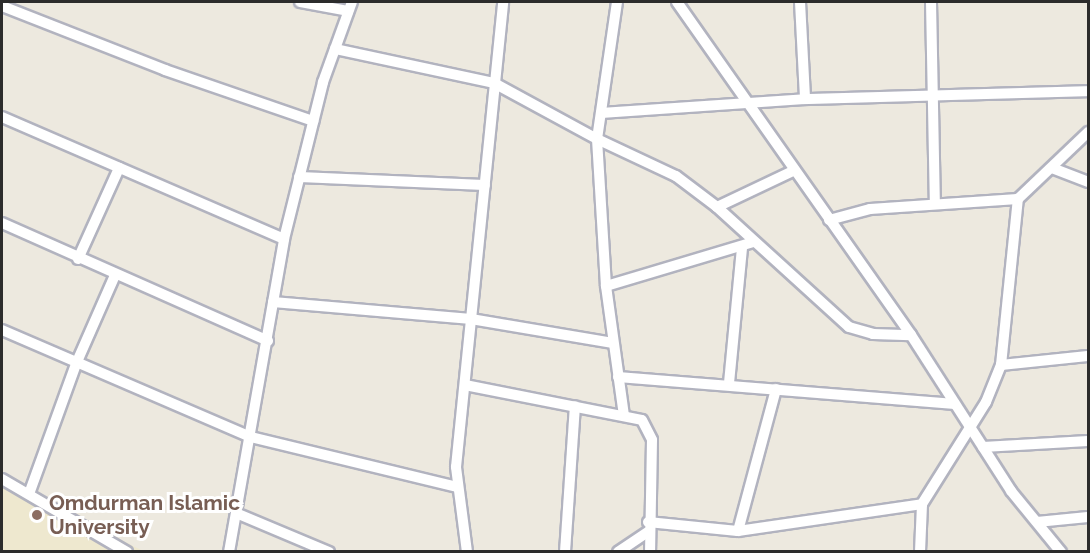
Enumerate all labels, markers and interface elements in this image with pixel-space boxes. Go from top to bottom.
place label: Omdurman Islamic University [49,490,240,540]
marker: Omdurman Islamic University [30,508,44,522]

